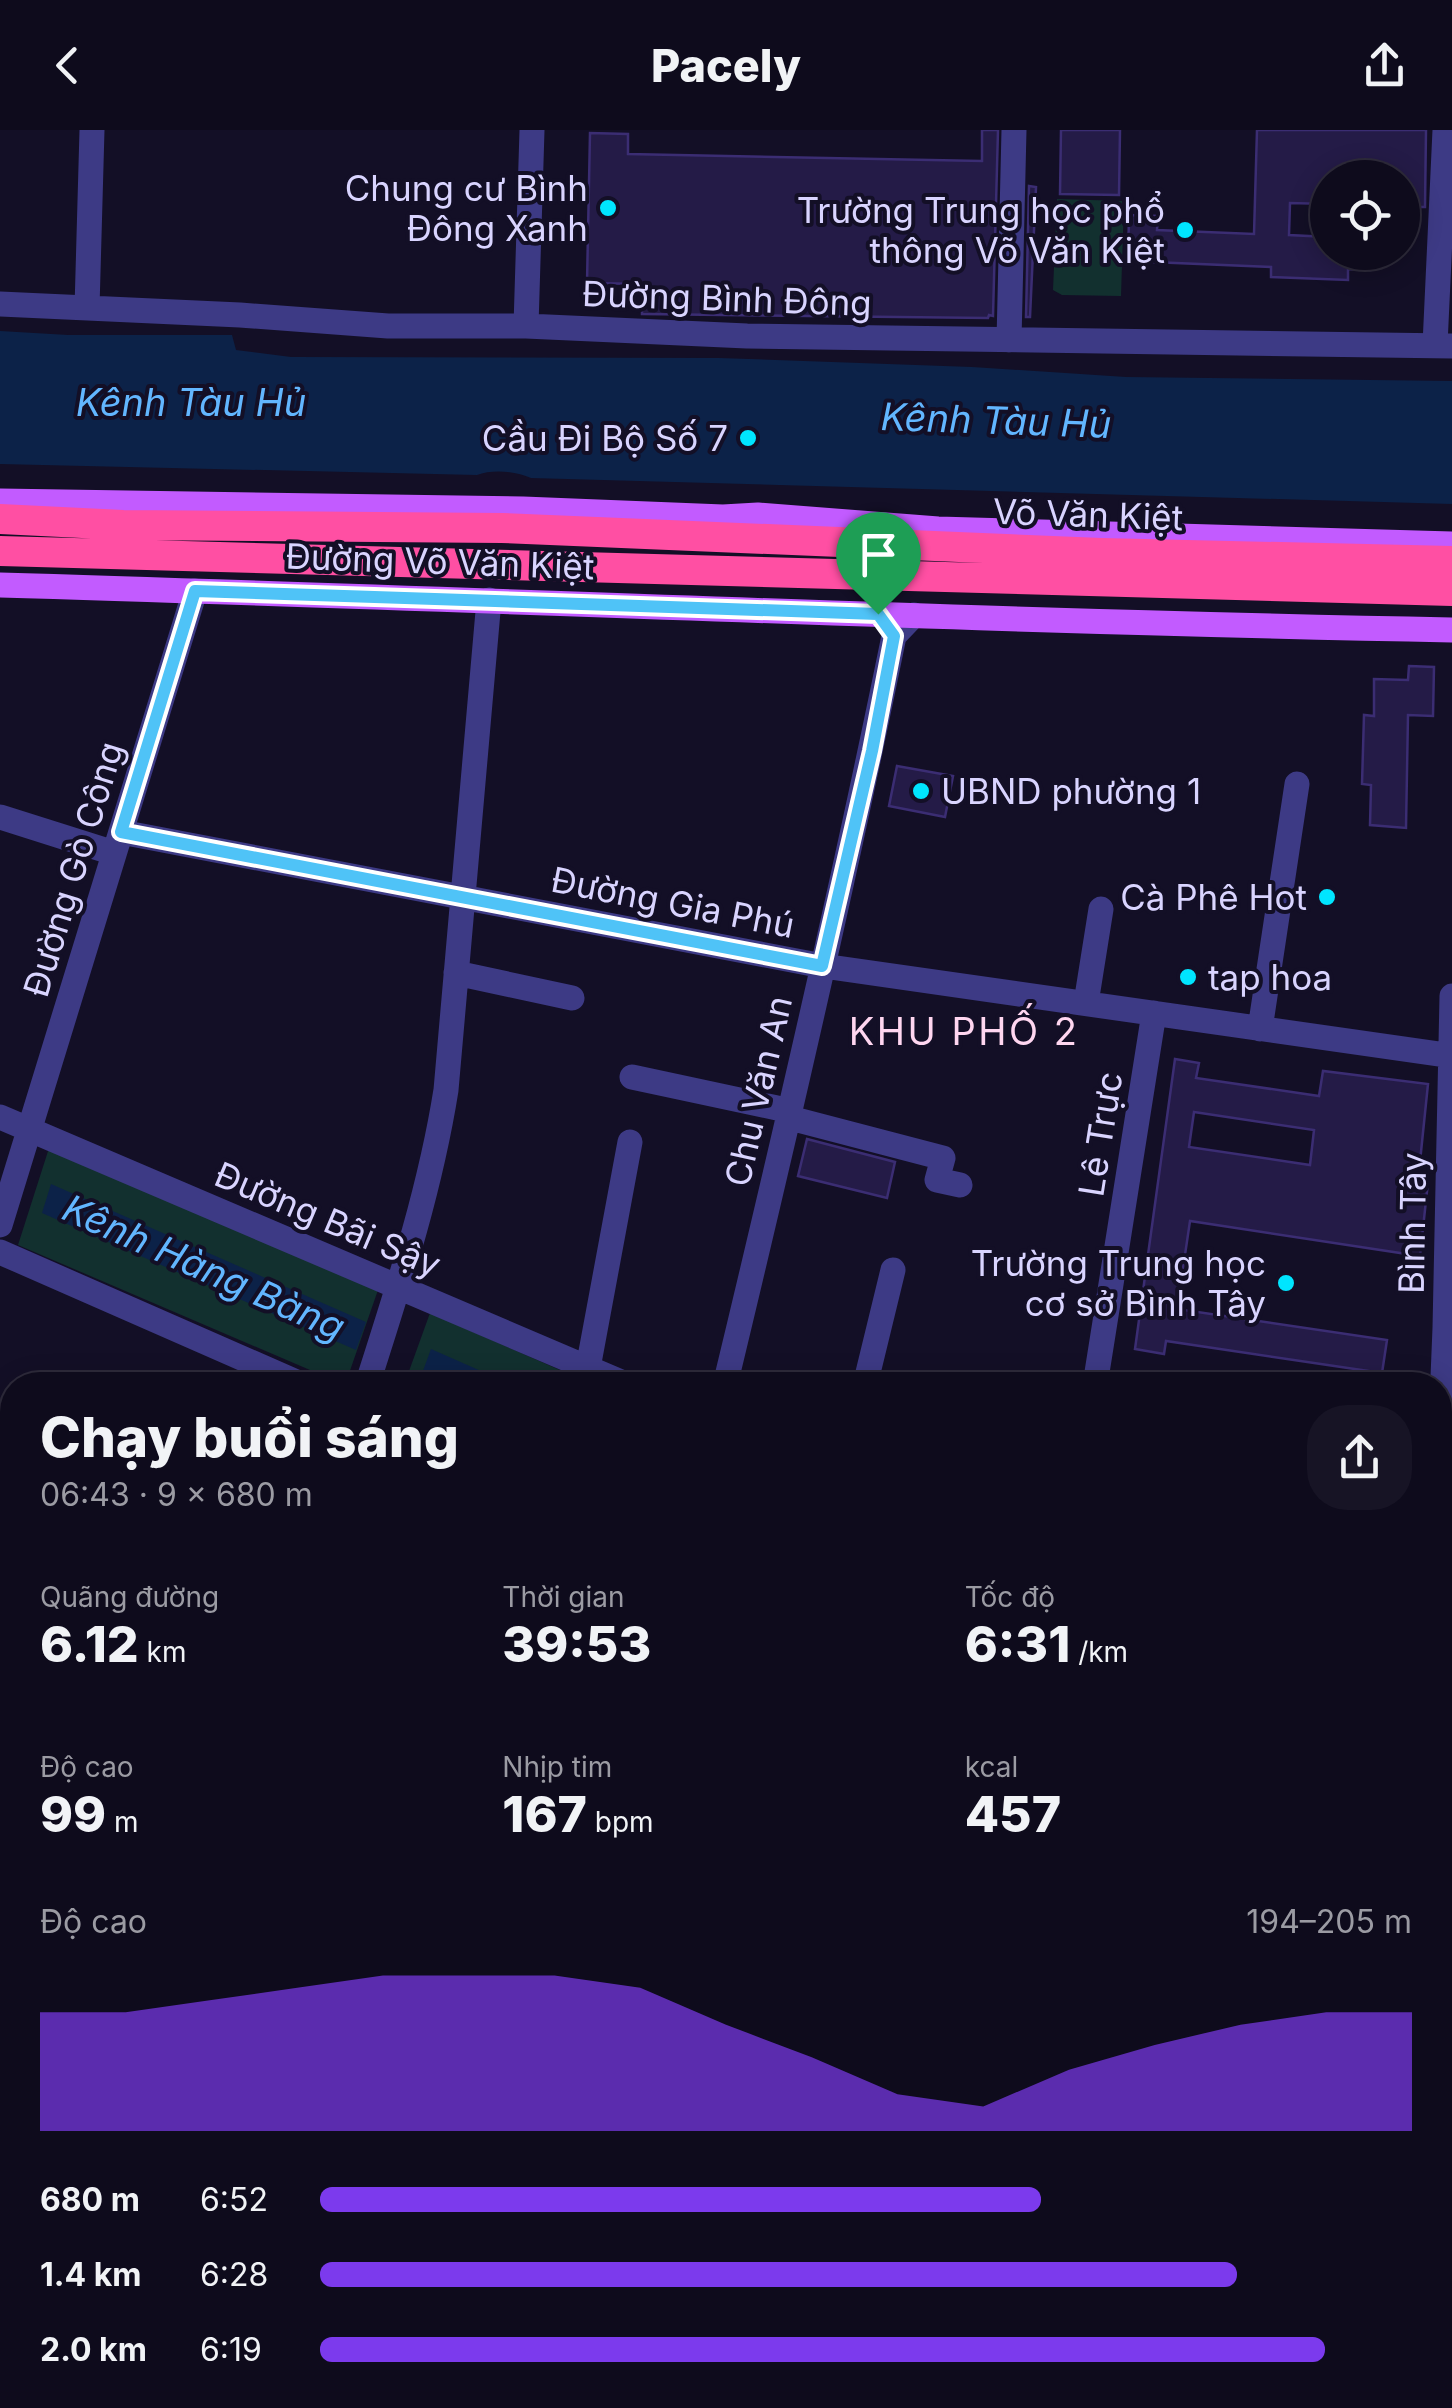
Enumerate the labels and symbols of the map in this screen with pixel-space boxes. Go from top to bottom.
place label: Chung cư Bình Đông Xanh [345,167,588,249]
place label: Trường Trung học phổ thông Võ Văn Kiệt [797,189,1165,271]
marker: Chung cư Bình Đông Xanh [597,197,619,219]
marker: Trường Trung học phổ thông Võ Văn Kiệt [1174,219,1196,241]
street label: Đường Bình Đông [582,272,872,324]
water label: Kênh Tàu Hủ [76,379,306,425]
water label: Kênh Tàu Hủ [880,393,1112,447]
place label: Cầu Đi Bộ Số 7 [482,417,728,459]
marker: Cầu Đi Bộ Số 7 [737,427,759,449]
street label: Võ Văn Kiệt [992,490,1184,538]
pin [836,512,921,615]
street label: Đường Võ Văn Kiệt [285,535,595,587]
street label: Đường Gò Công [14,737,132,1001]
place label: UBND phường 1 [941,770,1201,812]
marker: UBND phường 1 [910,780,932,802]
street label: Đường Gia Phú [548,858,798,946]
place label: Cà Phê Hot [1120,876,1307,918]
marker: Cà Phê Hot [1316,886,1338,908]
place label: tap hoa [1208,956,1332,998]
marker: tap hoa [1177,966,1199,988]
street label: Chu Văn An [716,992,800,1190]
district label: KHU PHỐ 2 [849,1003,1079,1054]
street label: Lê Trực [1069,1069,1131,1199]
street label: Bình Tây [1390,1152,1434,1294]
street label: Đường Bãi Sậy [209,1153,447,1285]
water label: Kênh Hàng Bàng [56,1184,352,1350]
place label: Trường Trung học cơ sở Bình Tây [971,1242,1266,1324]
marker: Trường Trung học cơ sở Bình Tây [1275,1272,1297,1294]

